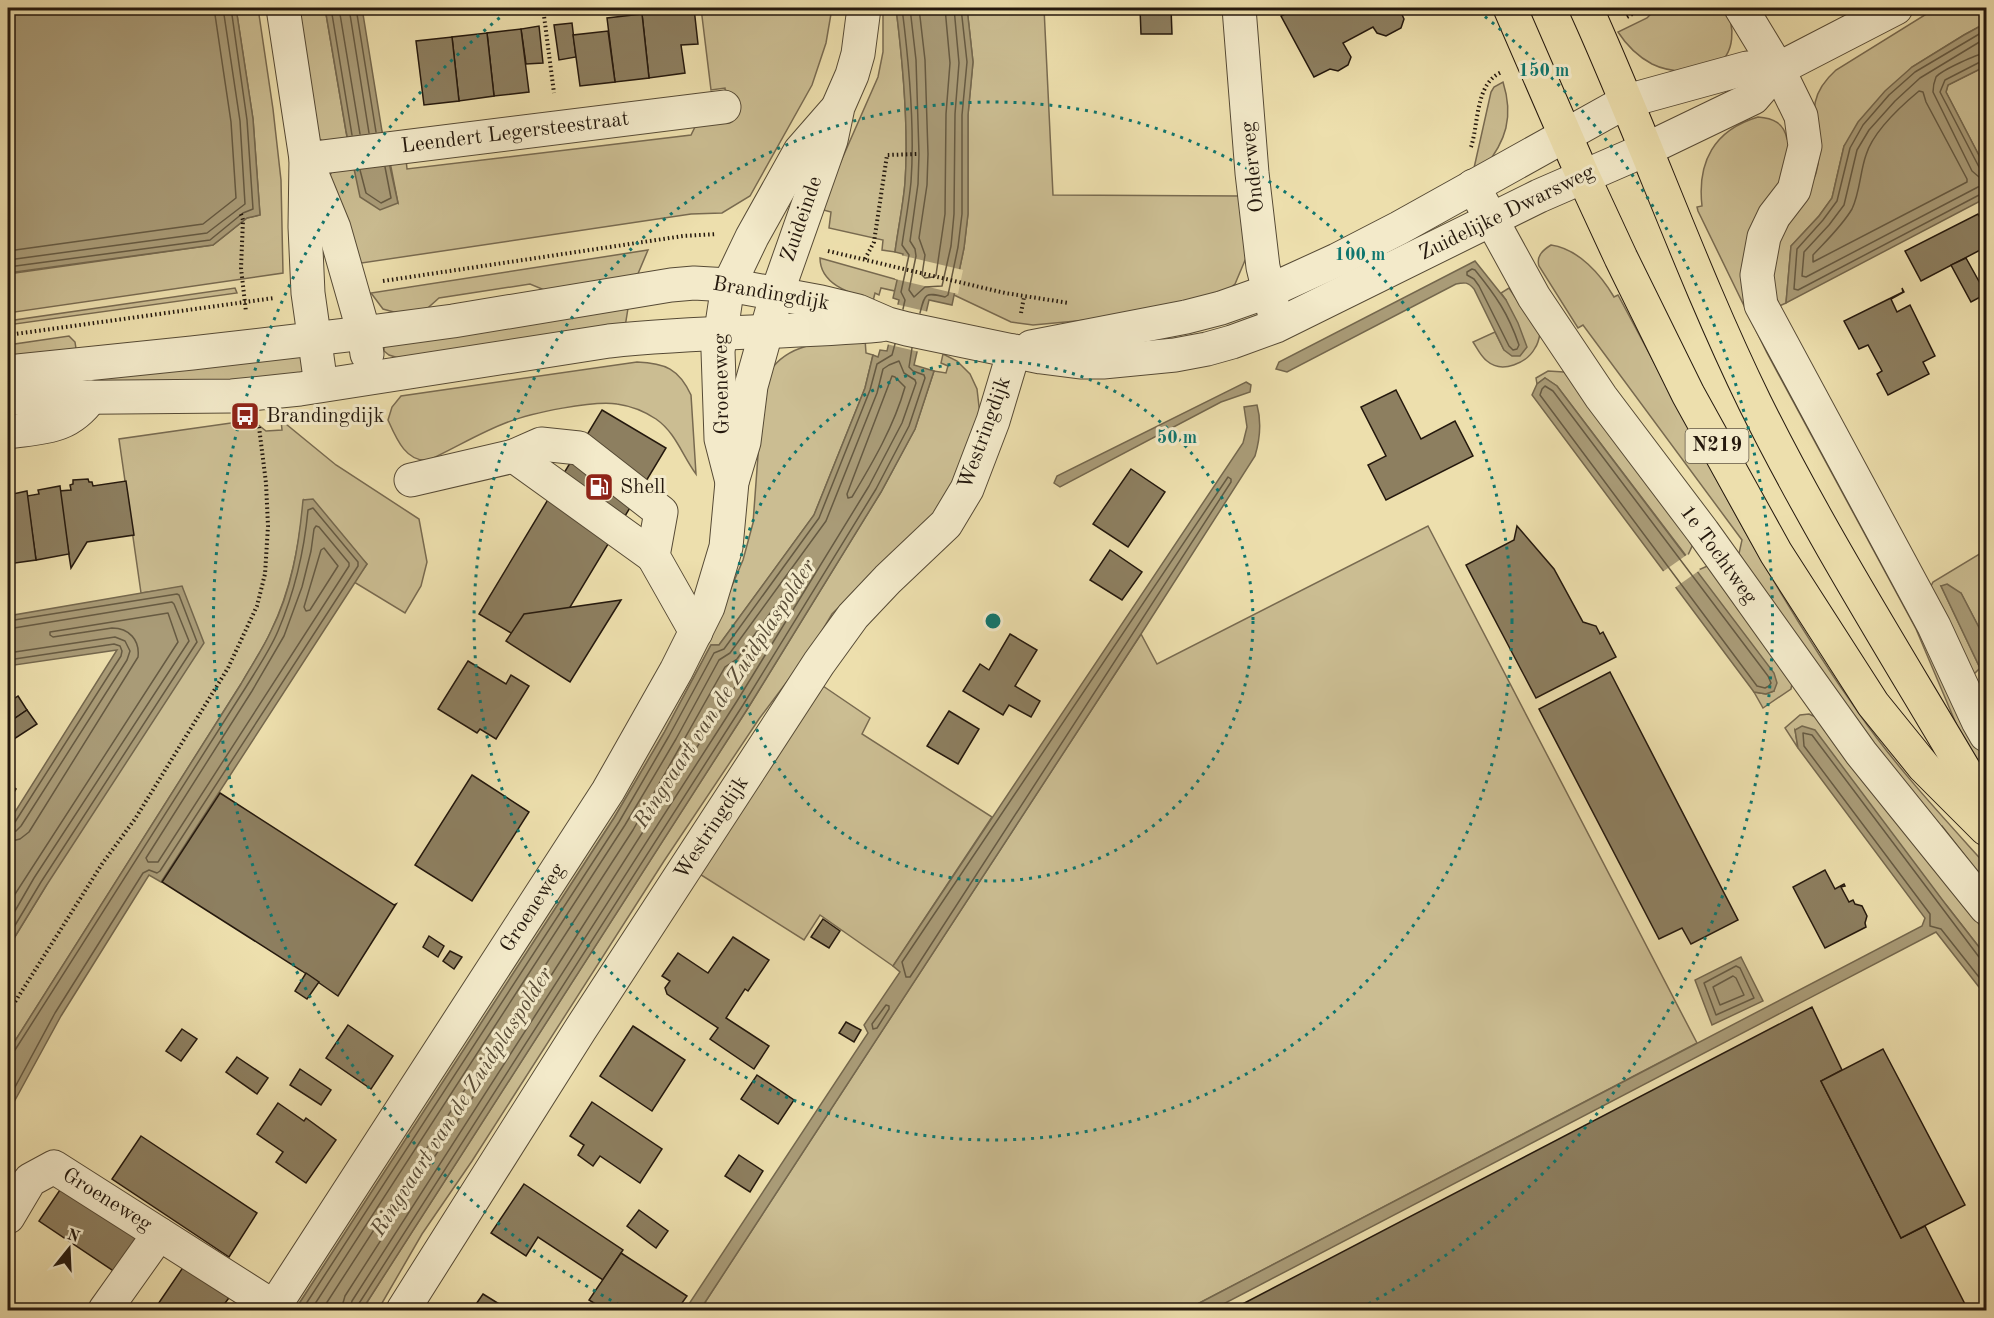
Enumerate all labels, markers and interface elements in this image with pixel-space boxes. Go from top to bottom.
text: 150 m [1519,62,1569,80]
street label: Leendert Legersteestraat [400,109,630,157]
street label: Onderweg [1238,120,1268,214]
street label: Zuidelijke Dwarsweg [1416,161,1599,265]
street label: Zuideinde [778,174,826,264]
text: 100 m [1335,246,1385,264]
street label: Brandingdijk [711,273,831,315]
street label: Groeneweg [711,333,733,435]
street label: Westringdijk [955,374,1015,492]
bus stop icon: Brandingdijk [229,400,261,432]
place label: Brandingdijk [266,406,384,427]
text: 50 m [1157,429,1197,447]
road number: N219 [1686,429,1748,463]
fuel station icon: Shell [583,471,615,503]
place label: Shell [620,477,666,498]
street label: 1e Tochtweg [1675,502,1761,609]
water label: Ringvaart van de Zuidplaspolder [629,555,820,833]
centre of rings [983,611,1003,631]
street label: Westringdijk [671,773,753,883]
street label: Groeneweg [497,859,570,956]
water label: Ringvaart van de Zuidplaspolder [366,963,557,1241]
street label: Groeneweg [59,1164,156,1236]
north arrow [39,1219,99,1279]
text: N [65,1227,82,1246]

